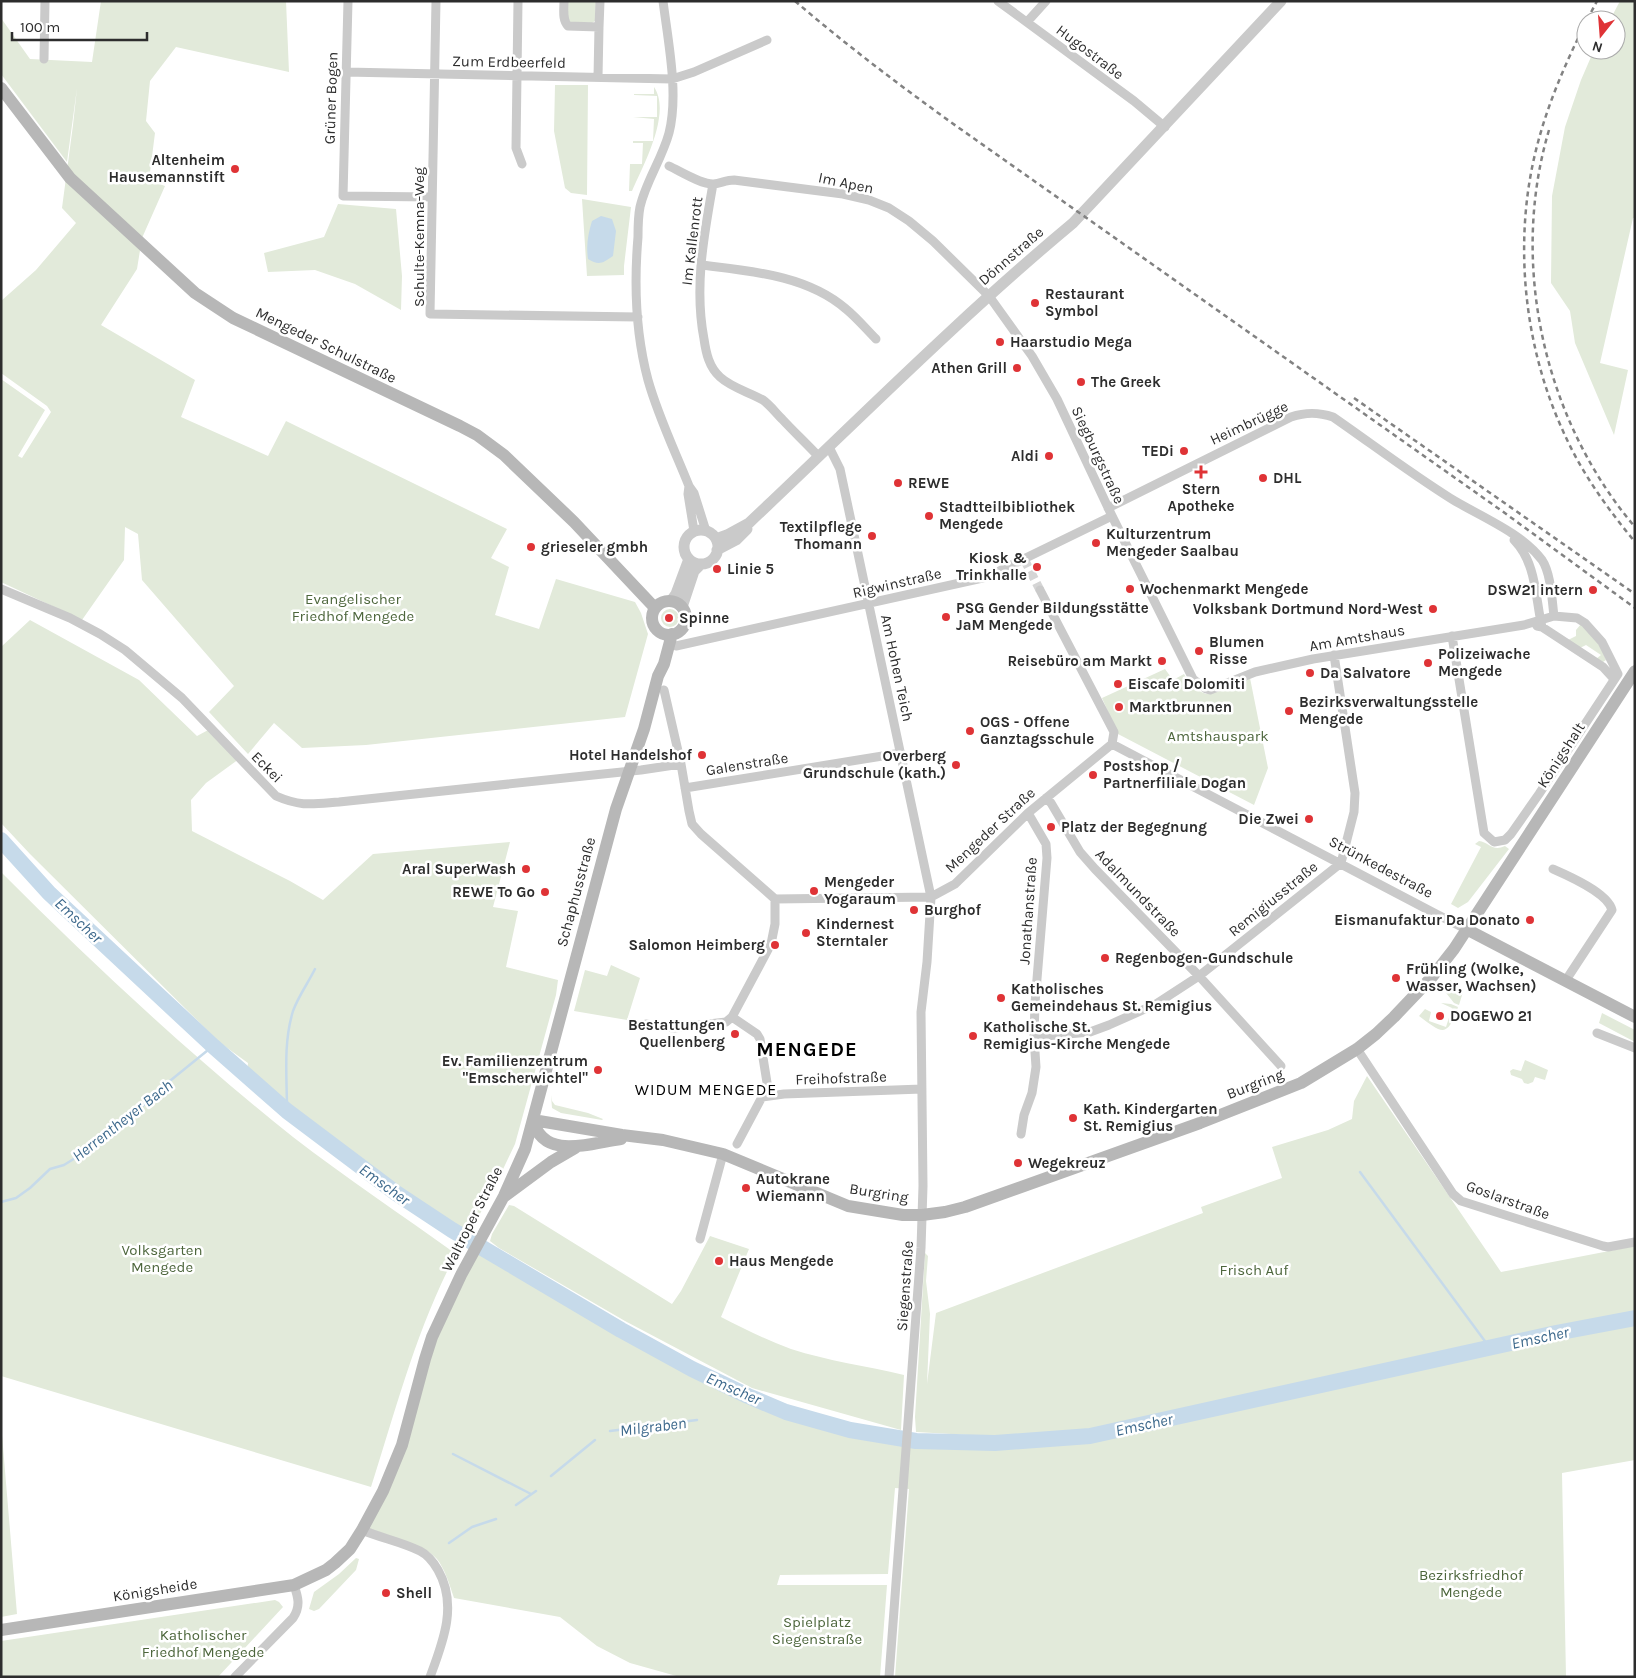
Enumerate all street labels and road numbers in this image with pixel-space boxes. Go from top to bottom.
street label: Hugostraße [1053,21,1127,83]
street label: Grüner Bogen [320,51,342,145]
street label: Zum Erdbeerfeld [452,52,566,72]
street label: Schulte-Kemna-Weg [410,166,428,307]
street label: Im Apen [817,168,875,198]
street label: Im Kallenrott [678,195,706,286]
street label: Dönnstraße [975,223,1047,289]
street label: Mengeder Schulstraße [253,303,399,387]
street label: Heimbrügge [1207,397,1291,449]
street label: Siegburgstraße [1068,403,1128,507]
street label: Rigwinstraße [851,564,943,602]
street label: Am Hohen Teich [877,613,917,723]
street label: Am Amtshaus [1308,621,1406,655]
street label: Königshalt [1533,719,1589,791]
street label: Eckei [248,748,286,786]
street label: Galenstraße [705,749,789,779]
street label: Mengeder Straße [941,784,1039,876]
street label: Strünkedestraße [1326,832,1436,902]
street label: Schaphusstraße [553,835,599,949]
street label: Adalmundstraße [1092,845,1184,941]
street label: Jonathanstraße [1015,857,1041,965]
street label: Remigiusstraße [1225,858,1321,940]
street label: Burgring [1224,1065,1286,1103]
street label: Freihofstraße [795,1067,887,1089]
street label: Waltroper Straße [438,1164,506,1274]
street label: Goslarstraße [1464,1177,1552,1223]
street label: Burgring [848,1179,910,1207]
street label: Siegenstraße [893,1240,917,1332]
street label: Königsheide [112,1574,198,1606]

